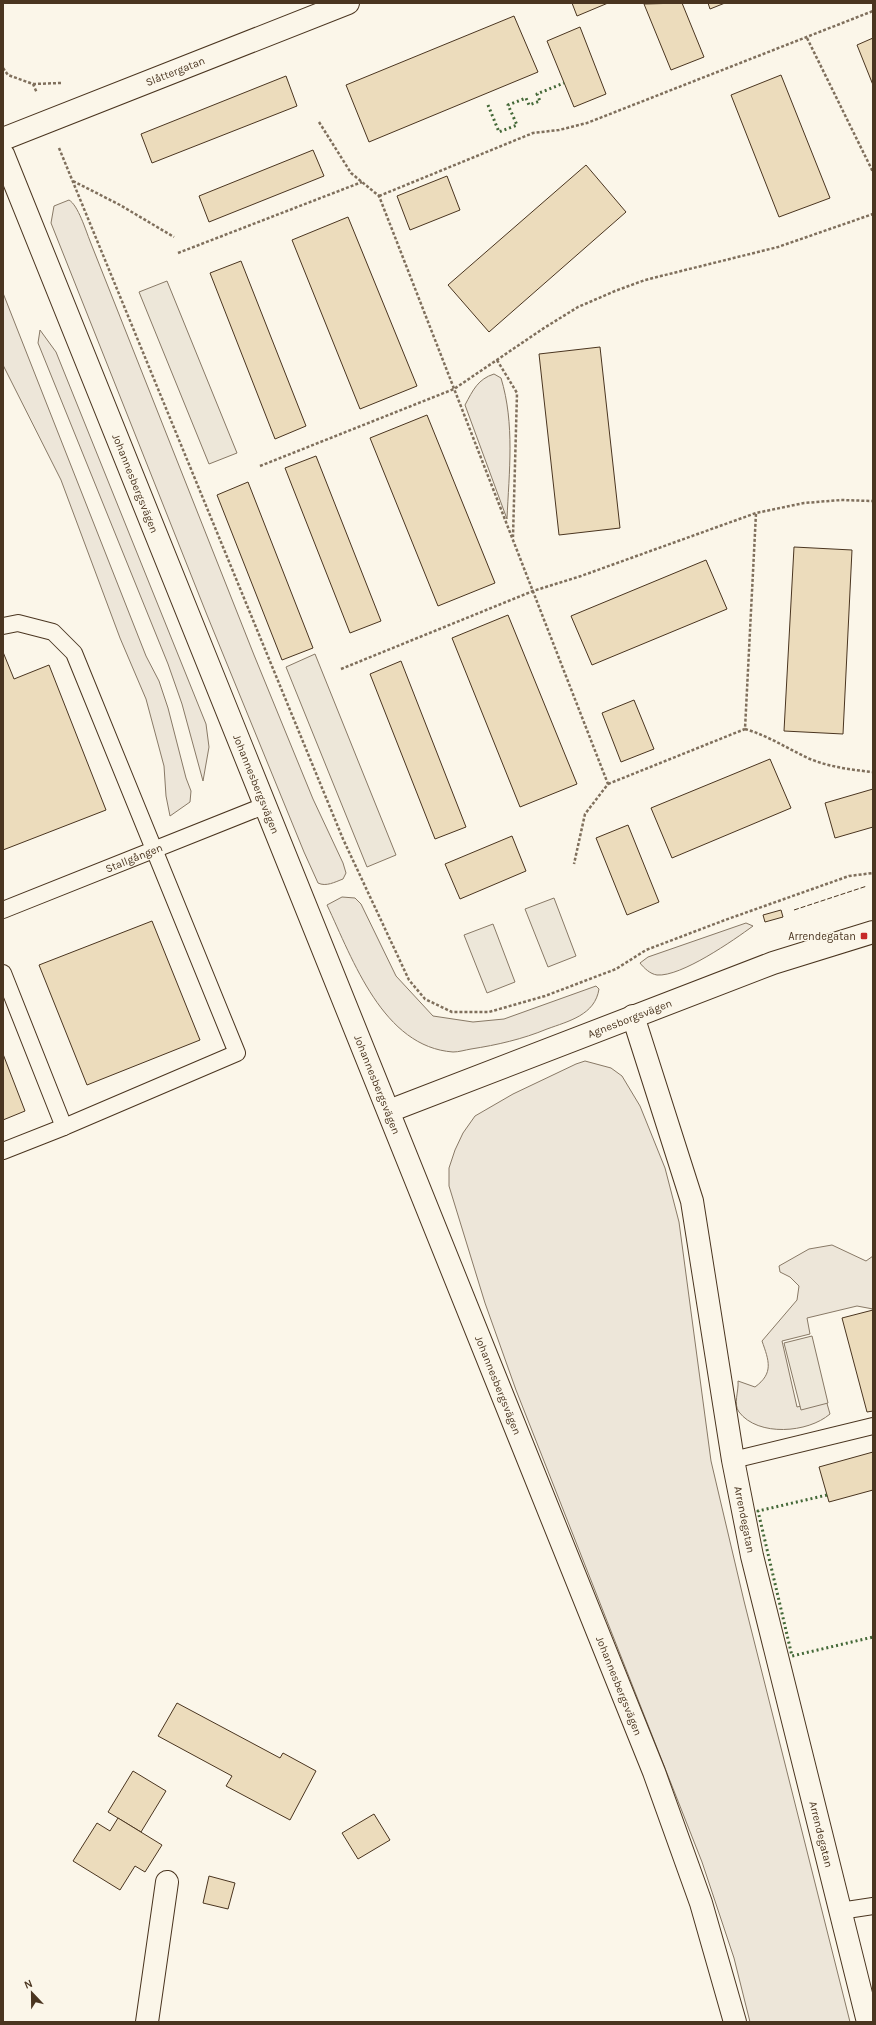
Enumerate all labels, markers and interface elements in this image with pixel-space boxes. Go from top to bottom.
street label: Slåttergatan [144,54,207,89]
street label: Johannesbergsvägen [110,432,161,535]
street label: Johannesbergsvägen [231,732,282,836]
street label: Stallgången [103,840,164,875]
place label: Arrendegatan [788,930,856,943]
marker: Arrendegatan [859,931,869,941]
street label: Agnesborgsvägen [586,996,674,1040]
street label: Johannesbergsvägen [352,1033,403,1136]
street label: Johannesbergsvägen [473,1333,524,1437]
street label: Arrendegatan [732,1485,758,1554]
street label: Johannesbergsvägen [593,1634,645,1737]
street label: Arrendegatan [807,1800,836,1869]
north arrow [12,1973,52,2013]
text: N [22,1977,35,1992]

